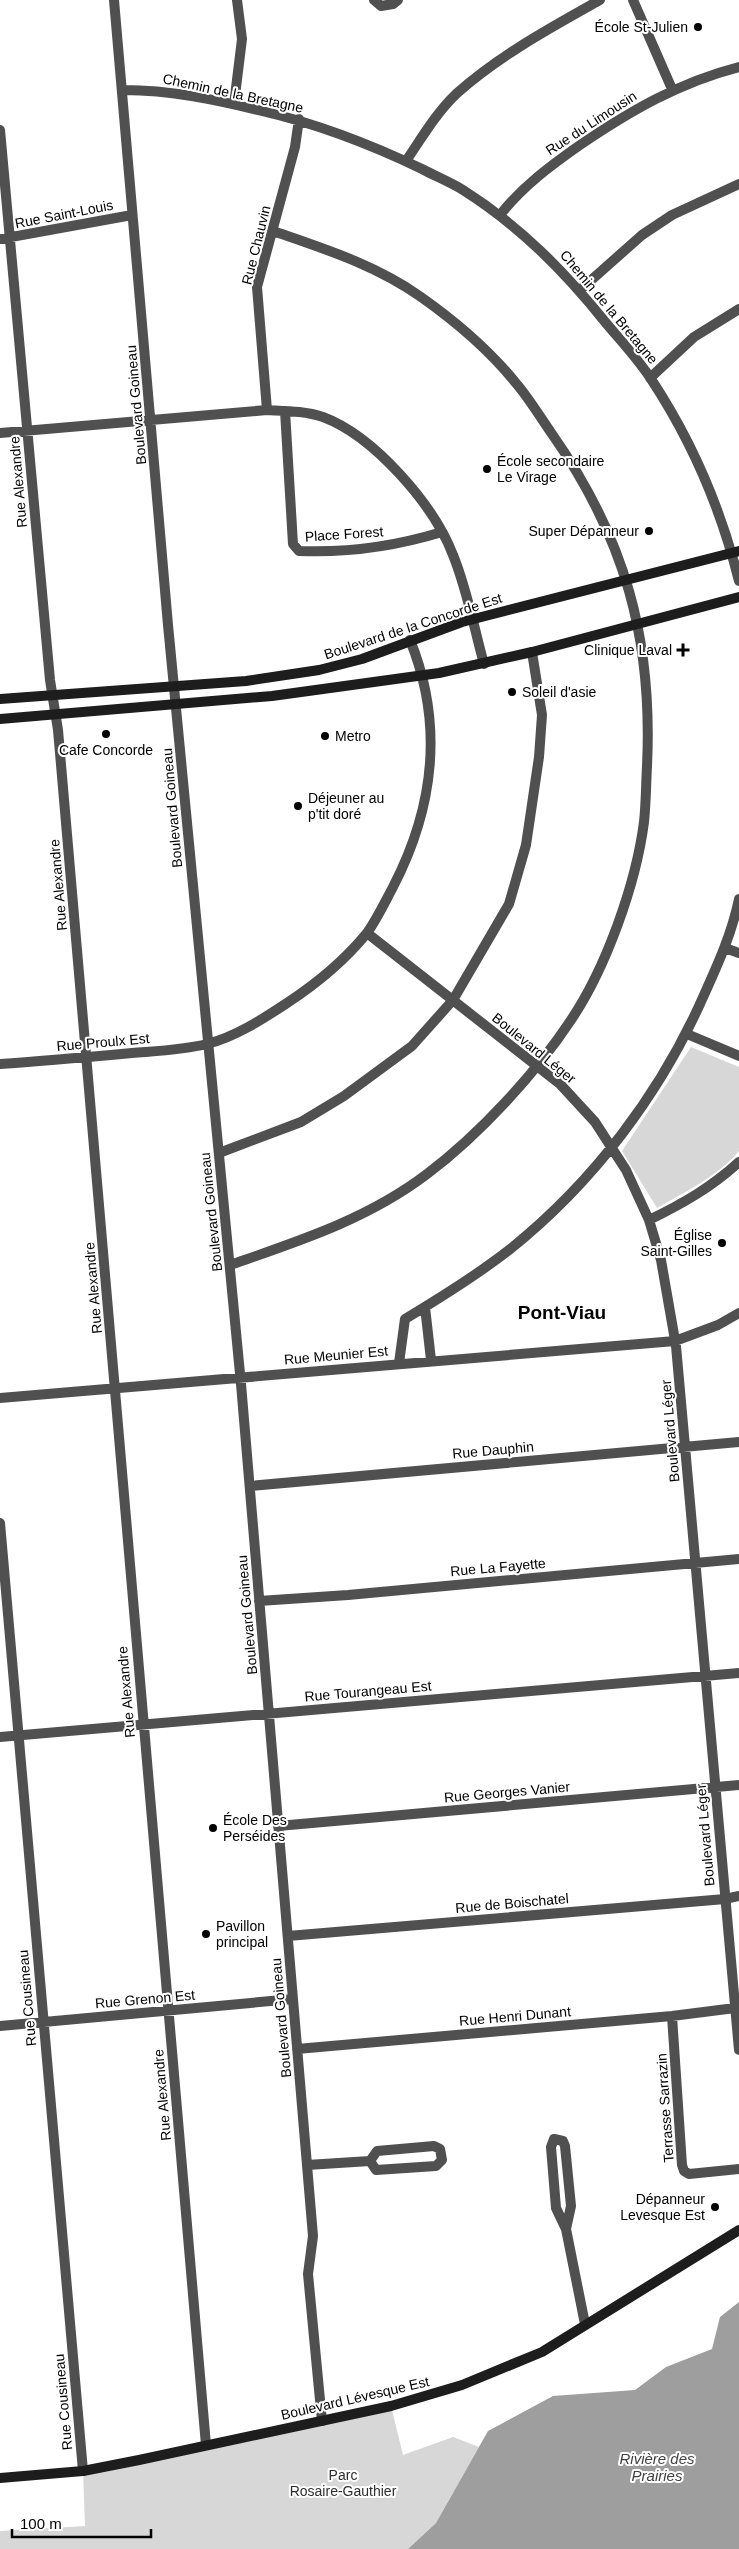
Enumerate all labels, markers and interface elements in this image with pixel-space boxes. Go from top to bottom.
place label: École St-Julien [595,19,688,35]
marker: École St-Julien [692,21,704,33]
street label: Chemin de la Bretagne [161,70,305,116]
street label: Rue du Limousin [543,88,639,158]
street label: Rue Saint-Louis [14,197,114,231]
street label: Rue Chauvin [238,204,274,286]
street label: Chemin de la Bretagne [557,247,661,367]
street label: Boulevard Goineau [123,345,149,465]
street label: Rue Alexandre [6,435,30,528]
place label: École secondaire Le Virage [497,453,605,485]
marker: École secondaire Le Virage [481,463,493,475]
street label: Place Forest [304,523,384,545]
place label: Super Dépanneur [528,523,639,539]
marker: Super Dépanneur [643,525,655,537]
street label: Boulevard de la Concorde Est [322,590,504,662]
place label: Clinique Laval [584,642,672,658]
marker: Clinique Laval [676,643,690,657]
place label: Soleil d'asie [522,684,596,700]
marker: Soleil d'asie [506,686,518,698]
marker: Cafe Concorde [100,728,112,740]
place label: Metro [335,728,371,744]
marker: Metro [319,730,331,742]
place label: Cafe Concorde [59,742,153,758]
street label: Boulevard Goineau [159,748,185,868]
place label: Déjeuner au p'tit doré [308,790,384,822]
marker: Déjeuner au p'tit doré [292,800,304,812]
street label: Rue Alexandre [46,838,70,931]
street label: Boulevard Léger [489,1009,579,1087]
street label: Rue Proulx Est [56,1030,150,1054]
street label: Boulevard Goineau [197,1152,225,1272]
place label: Église Saint-Gilles [640,1227,712,1259]
marker: Église Saint-Gilles [716,1237,728,1249]
street label: Rue Alexandre [81,1241,105,1334]
district label: Pont-Viau [518,1302,606,1323]
street label: Rue Meunier Est [283,1342,389,1368]
street label: Boulevard Léger [658,1379,682,1483]
street label: Rue Dauphin [452,1438,534,1462]
street label: Boulevard Goineau [234,1555,260,1675]
street label: Rue La Fayette [450,1555,547,1579]
street label: Rue Alexandre [114,1645,138,1738]
street label: Rue Tourangeau Est [304,1677,432,1705]
street label: Rue Georges Vanier [443,1778,571,1805]
street label: Boulevard Léger [693,1783,717,1887]
place label: École Des Perséides [223,1812,287,1844]
marker: École Des Perséides [207,1822,219,1834]
street label: Rue de Boischatel [455,1890,569,1916]
place label: Pavillon principal [216,1918,268,1950]
marker: Pavillon principal [200,1928,212,1940]
street label: Rue Cousineau [15,1949,39,2047]
street label: Boulevard Goineau [268,1958,294,2078]
street label: Rue Grenon Est [94,1987,196,2011]
street label: Rue Henri Dunant [458,2003,572,2029]
street label: Rue Alexandre [150,2048,174,2141]
street label: Terrasse Sarrazin [653,2053,677,2163]
place label: Dépanneur Levesque Est [620,2191,705,2223]
marker: Dépanneur Levesque Est [709,2201,721,2213]
street label: Rue Cousineau [51,2353,75,2451]
street label: Boulevard Lévesque Est [279,2373,431,2423]
water label: Rivière des Prairies [619,2450,695,2484]
park label: Parc Rosaire-Gauthier [290,2467,397,2499]
scale bar [12,2506,151,2538]
text: 100 m [20,2515,62,2532]

